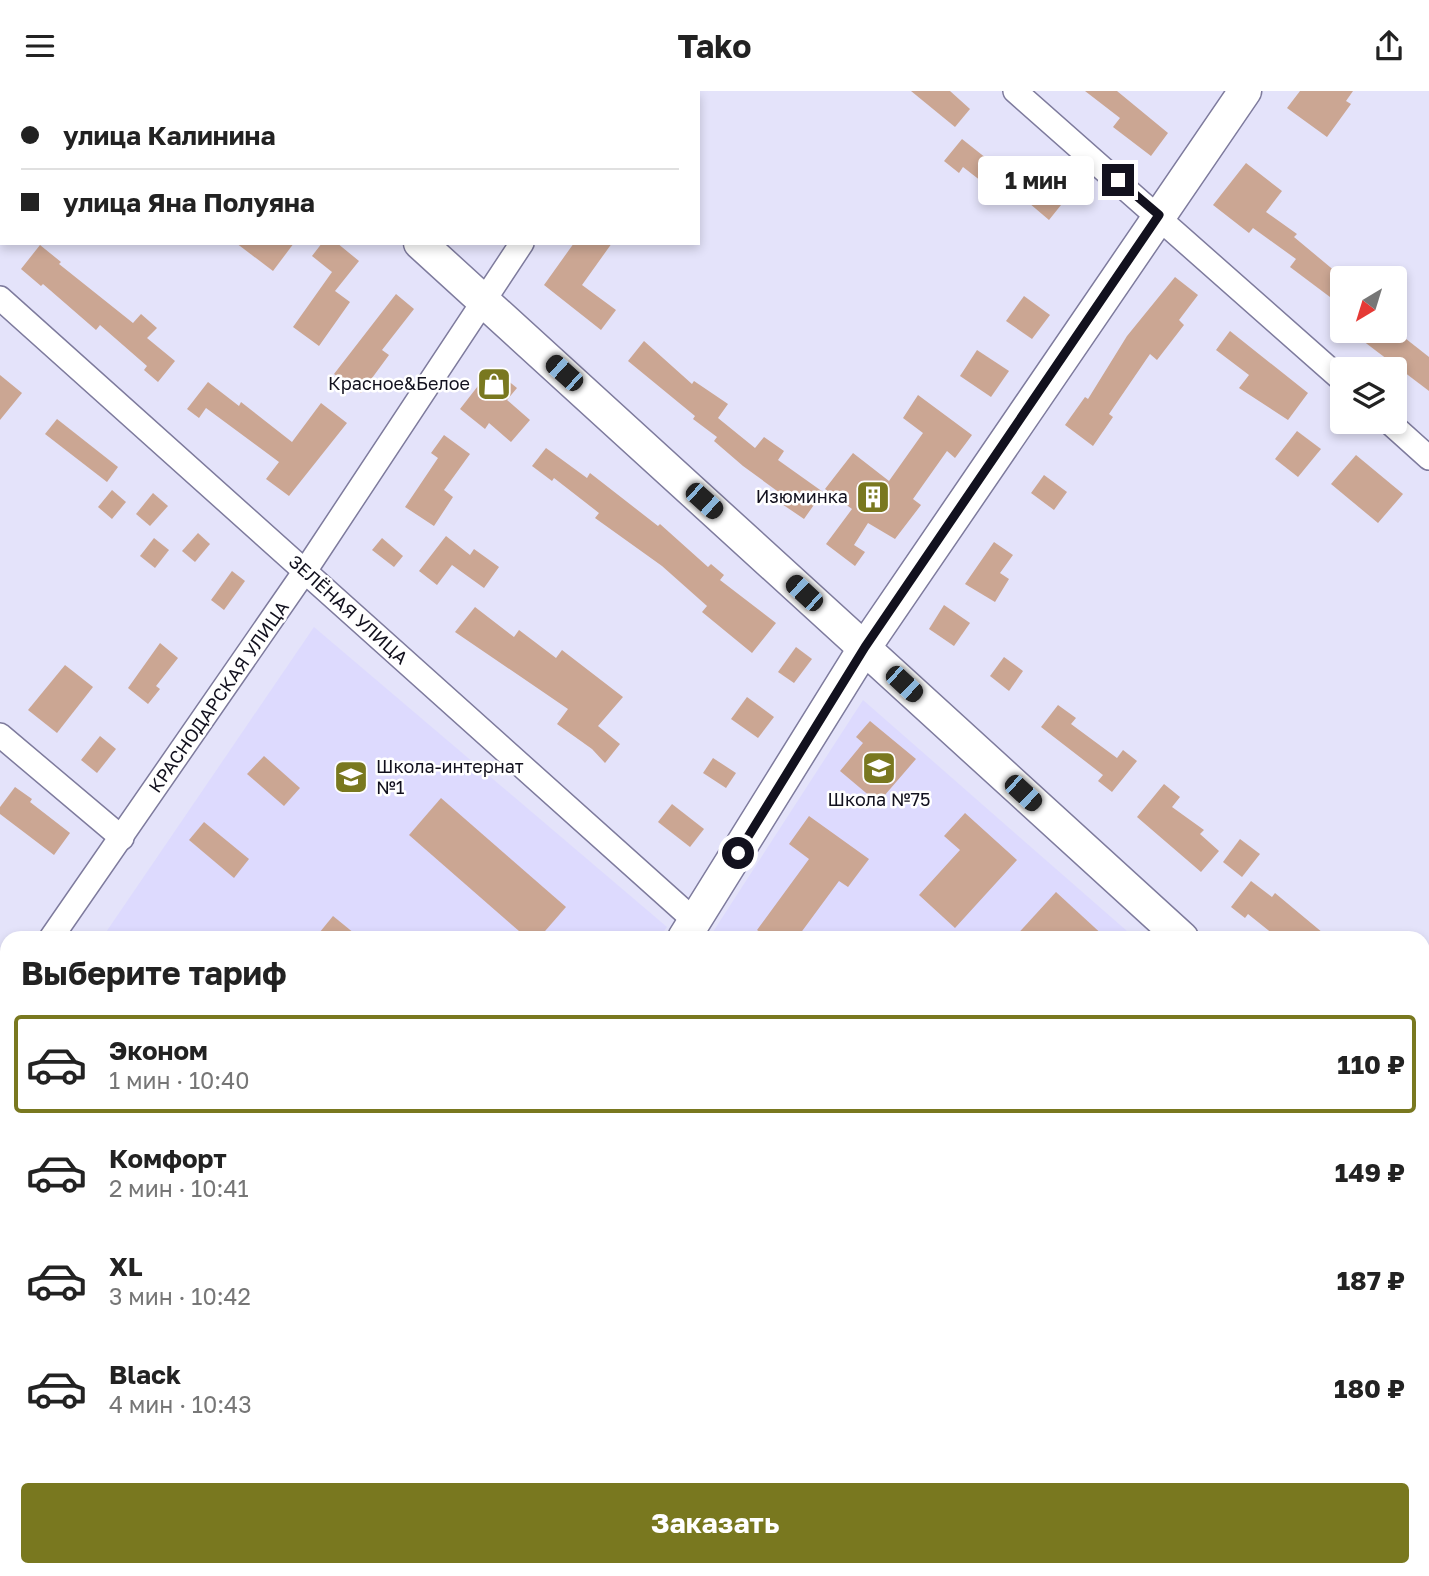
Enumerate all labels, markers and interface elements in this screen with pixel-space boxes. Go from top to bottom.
icon: menu [21,27,59,65]
text: Tako [678,27,751,65]
icon: share [1370,27,1408,65]
text: улица Калинина [63,120,276,151]
callout: 1 мин [978,155,1094,205]
route end [1102,164,1134,196]
text: 1 мин [1005,166,1067,194]
text: улица Яна Полуяна [63,187,315,218]
north arrow [1330,266,1407,343]
map controls [1330,266,1407,434]
car [542,351,587,395]
button: layers [1330,357,1407,434]
shop icon: Красное&Белое [475,365,513,403]
place label: Красное&Белое [328,372,470,394]
building icon: Изюминка [854,478,892,516]
car [682,479,727,523]
place label: Изюминка [756,485,848,507]
street label: ЗЕЛЁНАЯ УЛИЦА [285,550,413,669]
car [782,571,827,615]
street label: КРАСНОДАРСКАЯ УЛИЦА [144,596,293,796]
car [882,662,927,706]
school or university icon: Школа №75 [860,749,898,787]
place label: Школа-интернат №1 [376,755,524,798]
school or university icon: Школа-интернат №1 [332,758,370,796]
car [1001,771,1046,815]
place label: Школа №75 [828,788,930,810]
route start [722,837,754,869]
text: Выберите тариф [21,954,287,992]
icon: car [25,1033,88,1096]
text: Эконом [109,1035,208,1066]
text: 110 ₽ [1337,1049,1405,1080]
text: 1 мин · 10:40 [109,1066,250,1094]
icon: car [25,1141,88,1204]
text: Комфорт [109,1143,227,1174]
text: 149 ₽ [1335,1157,1405,1188]
text: 2 мин · 10:41 [109,1174,249,1202]
icon: car [25,1249,88,1312]
text: XL [109,1251,143,1282]
text: 187 ₽ [1337,1265,1405,1296]
text: 3 мин · 10:42 [109,1282,251,1310]
icon: car [25,1357,88,1420]
text: Black [109,1359,181,1390]
text: 180 ₽ [1334,1373,1405,1404]
text: 4 мин · 10:43 [109,1390,252,1418]
button: Заказать [21,1483,1409,1563]

